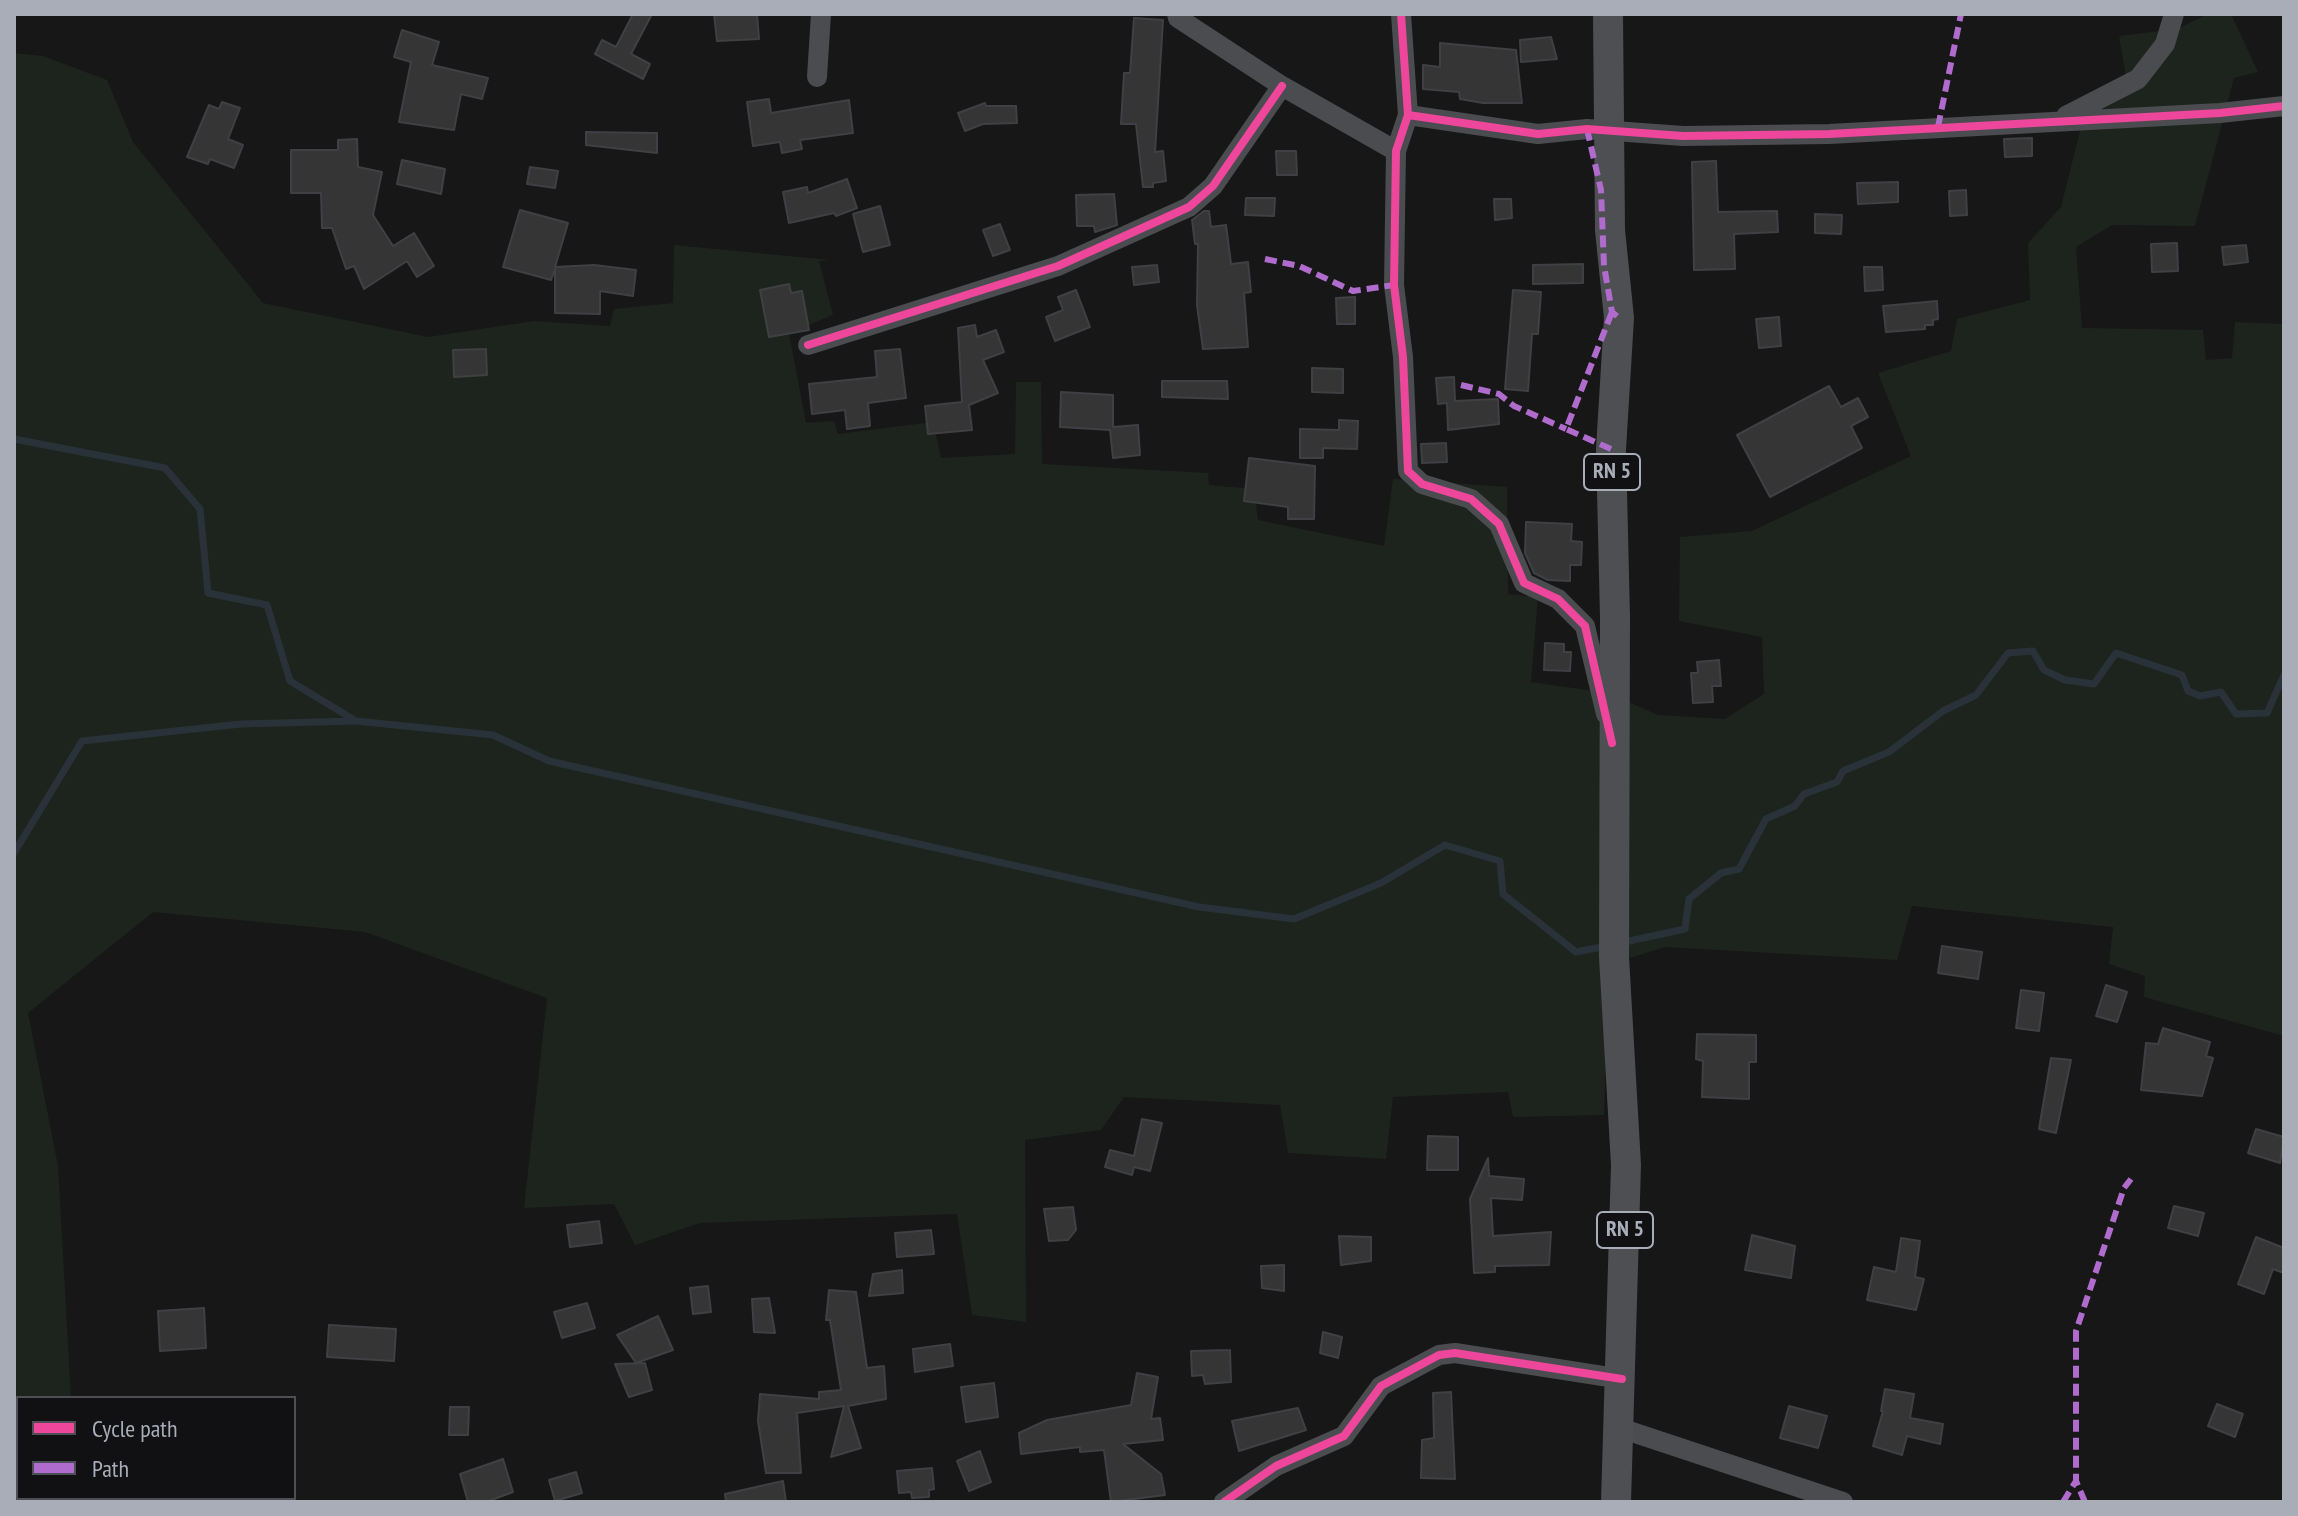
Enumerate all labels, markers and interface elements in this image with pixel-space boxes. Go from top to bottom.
road number: RN 5 [1584,454,1640,490]
road number: RN 5 [1597,1212,1653,1248]
legend [16,1396,296,1500]
text: Cycle path [92,1413,178,1444]
text: Path [92,1453,129,1484]

